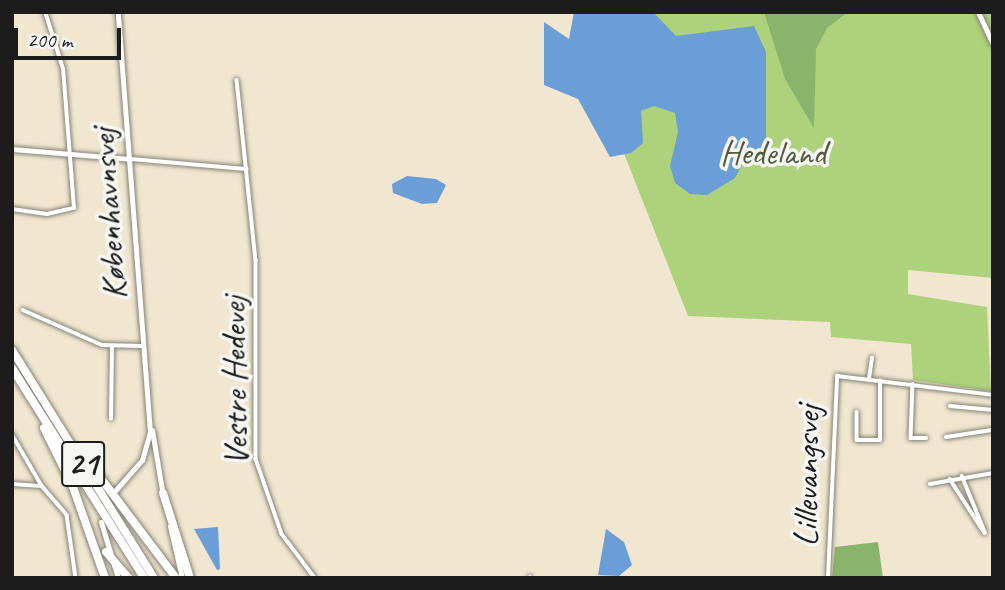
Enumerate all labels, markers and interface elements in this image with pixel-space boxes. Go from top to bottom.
scale bar [18,14,124,58]
text: 200 m [27,27,72,53]
street label: Københavnsvej [82,127,136,301]
park label: Hedeland [720,132,826,174]
street label: Vestre Hedevej [213,296,257,466]
street label: Lillevangsvej [785,405,829,547]
road number: 21 [60,435,106,494]

